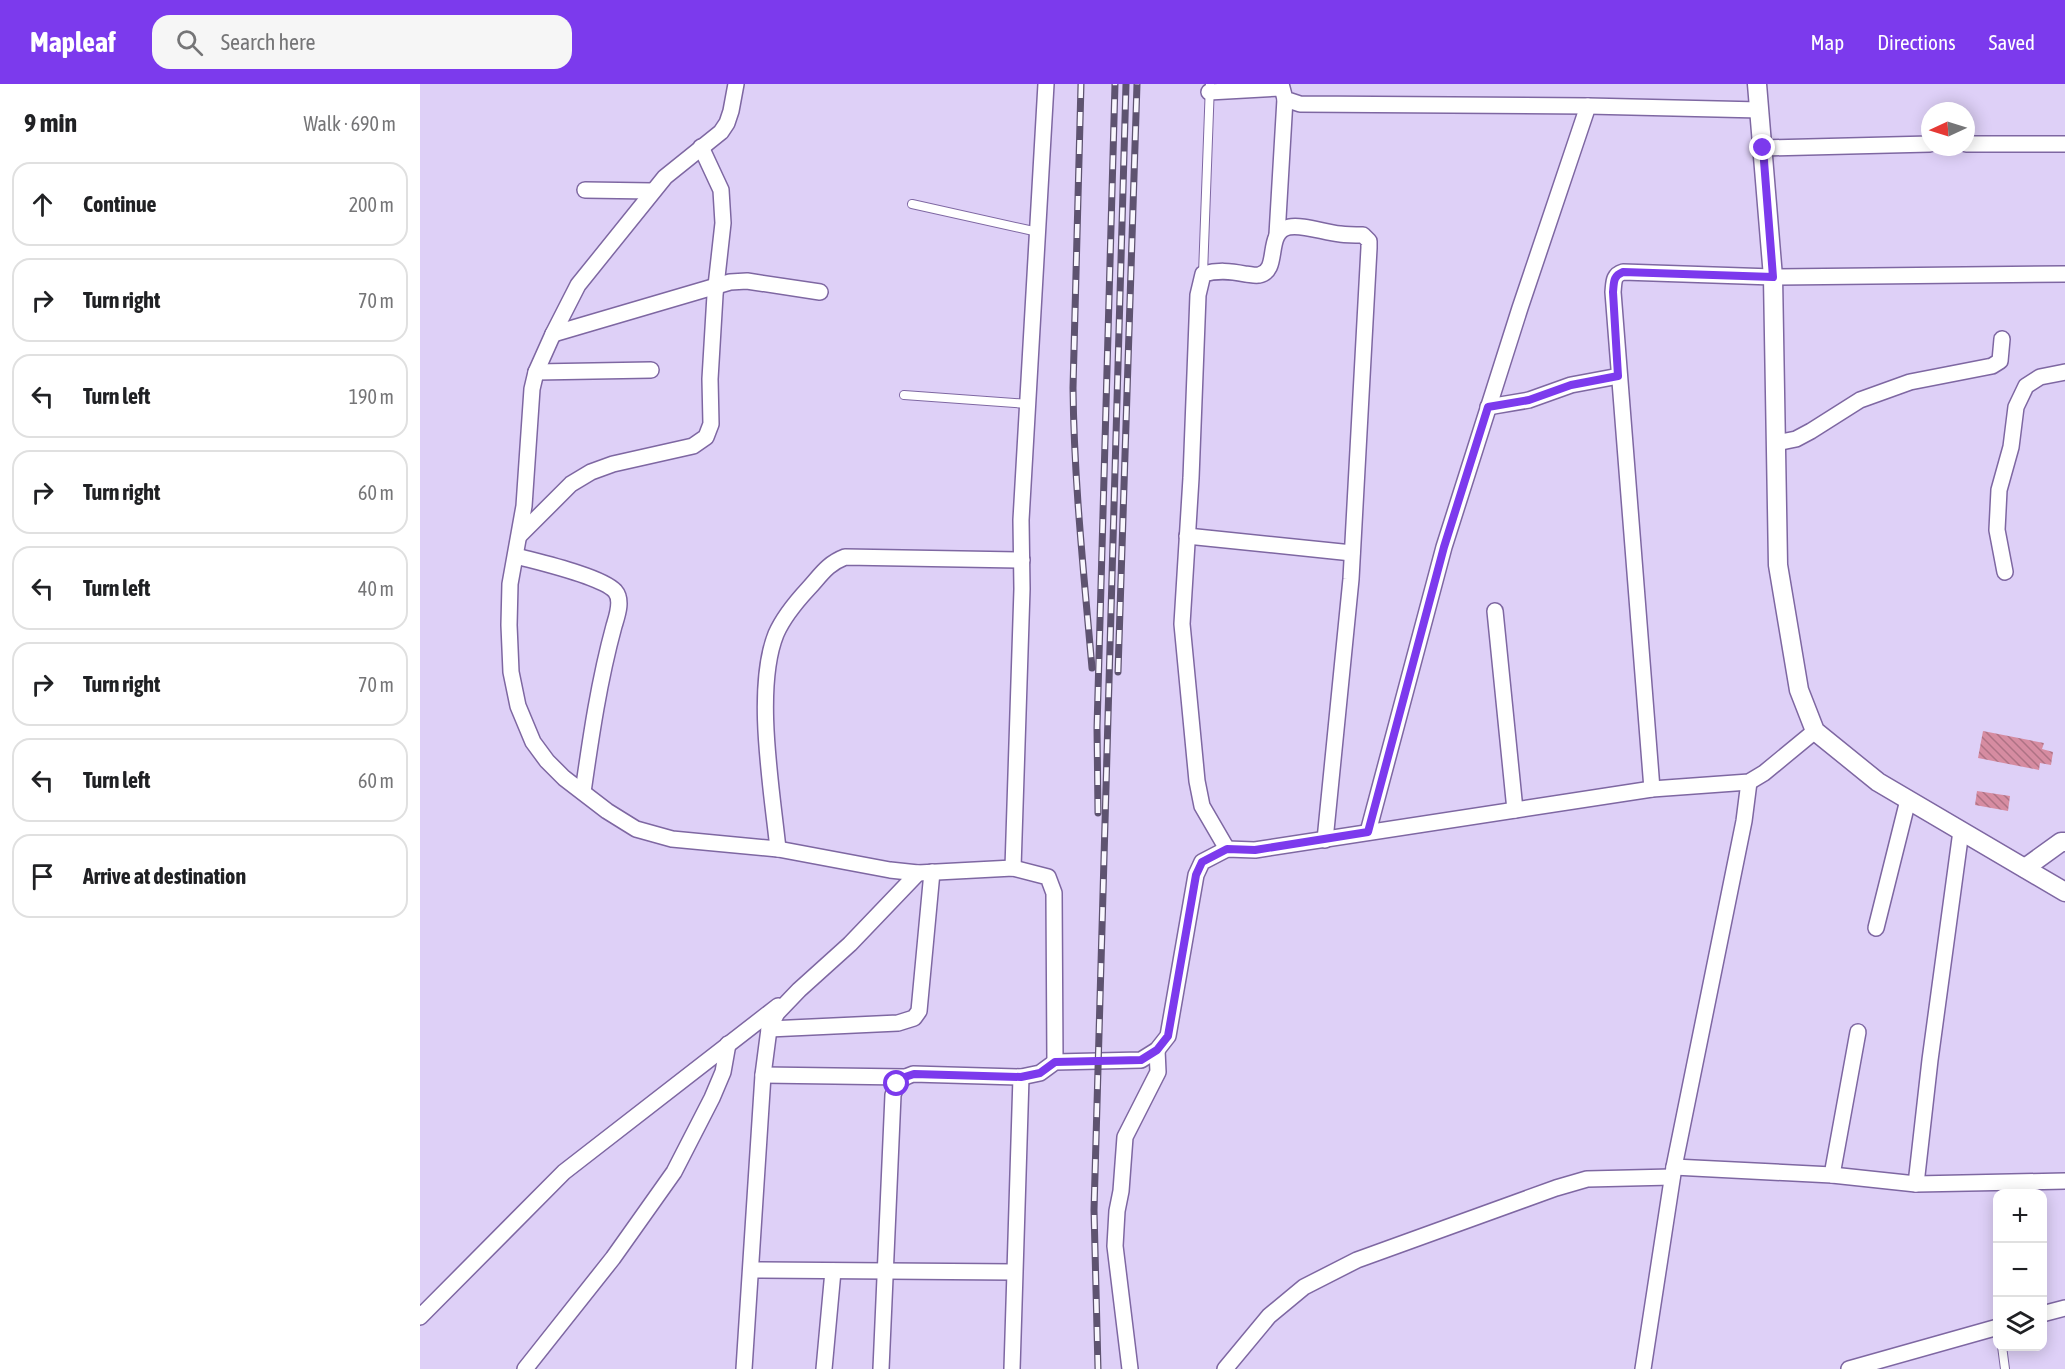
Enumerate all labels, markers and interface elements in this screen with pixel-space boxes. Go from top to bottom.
search box [152,15,572,69]
text: Mapleaf [30,26,116,58]
icon: search [173,26,206,59]
text: Search here [221,29,316,55]
text: Map [1810,30,1844,54]
text: Directions [1877,30,1956,54]
text: Saved [1989,30,2035,54]
north arrow [1921,102,1975,156]
text: 9 min [24,108,77,138]
text: Walk · 690 m [304,112,396,135]
route end [1749,134,1775,160]
icon: ahead [26,188,59,221]
text: Continue [83,191,157,217]
text: 200 m [349,193,394,216]
icon: right [26,284,59,317]
text: Turn right [83,287,160,313]
text: 70 m [358,289,394,312]
icon: left [26,380,59,413]
text: Turn left [83,383,150,409]
text: 190 m [349,385,394,408]
icon: right [26,476,59,509]
text: Turn right [83,479,160,505]
text: 60 m [358,481,394,504]
icon: left [26,572,59,605]
text: Turn left [83,575,150,601]
text: 40 m [358,577,394,600]
icon: right [26,668,59,701]
text: Turn right [83,671,160,697]
text: 70 m [358,673,394,696]
icon: left [26,764,59,797]
text: Turn left [83,767,150,793]
text: 60 m [358,769,394,792]
icon: arrive [26,860,59,893]
text: Arrive at destination [83,863,246,889]
route start [883,1070,909,1096]
map controls [1993,1189,2047,1351]
button: + [1993,1189,2047,1243]
button: − [1993,1243,2047,1297]
button: layers [1993,1297,2047,1351]

